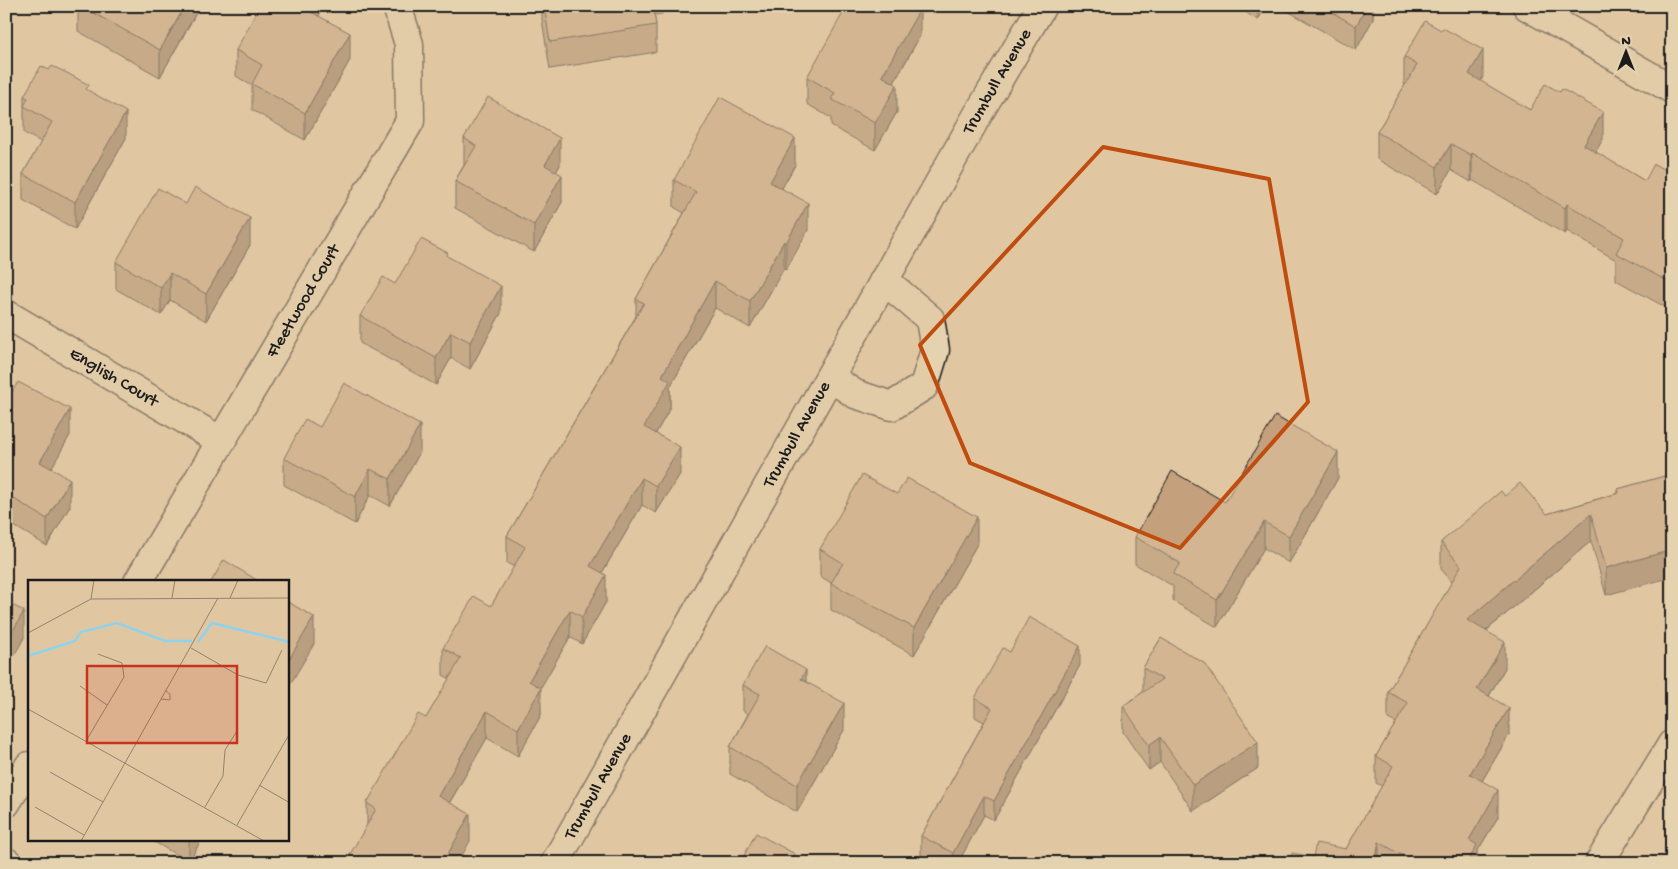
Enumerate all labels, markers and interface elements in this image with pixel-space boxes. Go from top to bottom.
street label: Trumbull Avenue [958,24,1037,139]
north arrow [1600,28,1650,78]
text: N [1621,33,1631,50]
street label: Fleetwood Court [262,239,346,363]
street label: English Court [65,343,163,413]
street label: Trumbull Avenue [758,377,836,492]
inset map [28,580,289,842]
street label: Trumbull Avenue [559,729,637,844]

